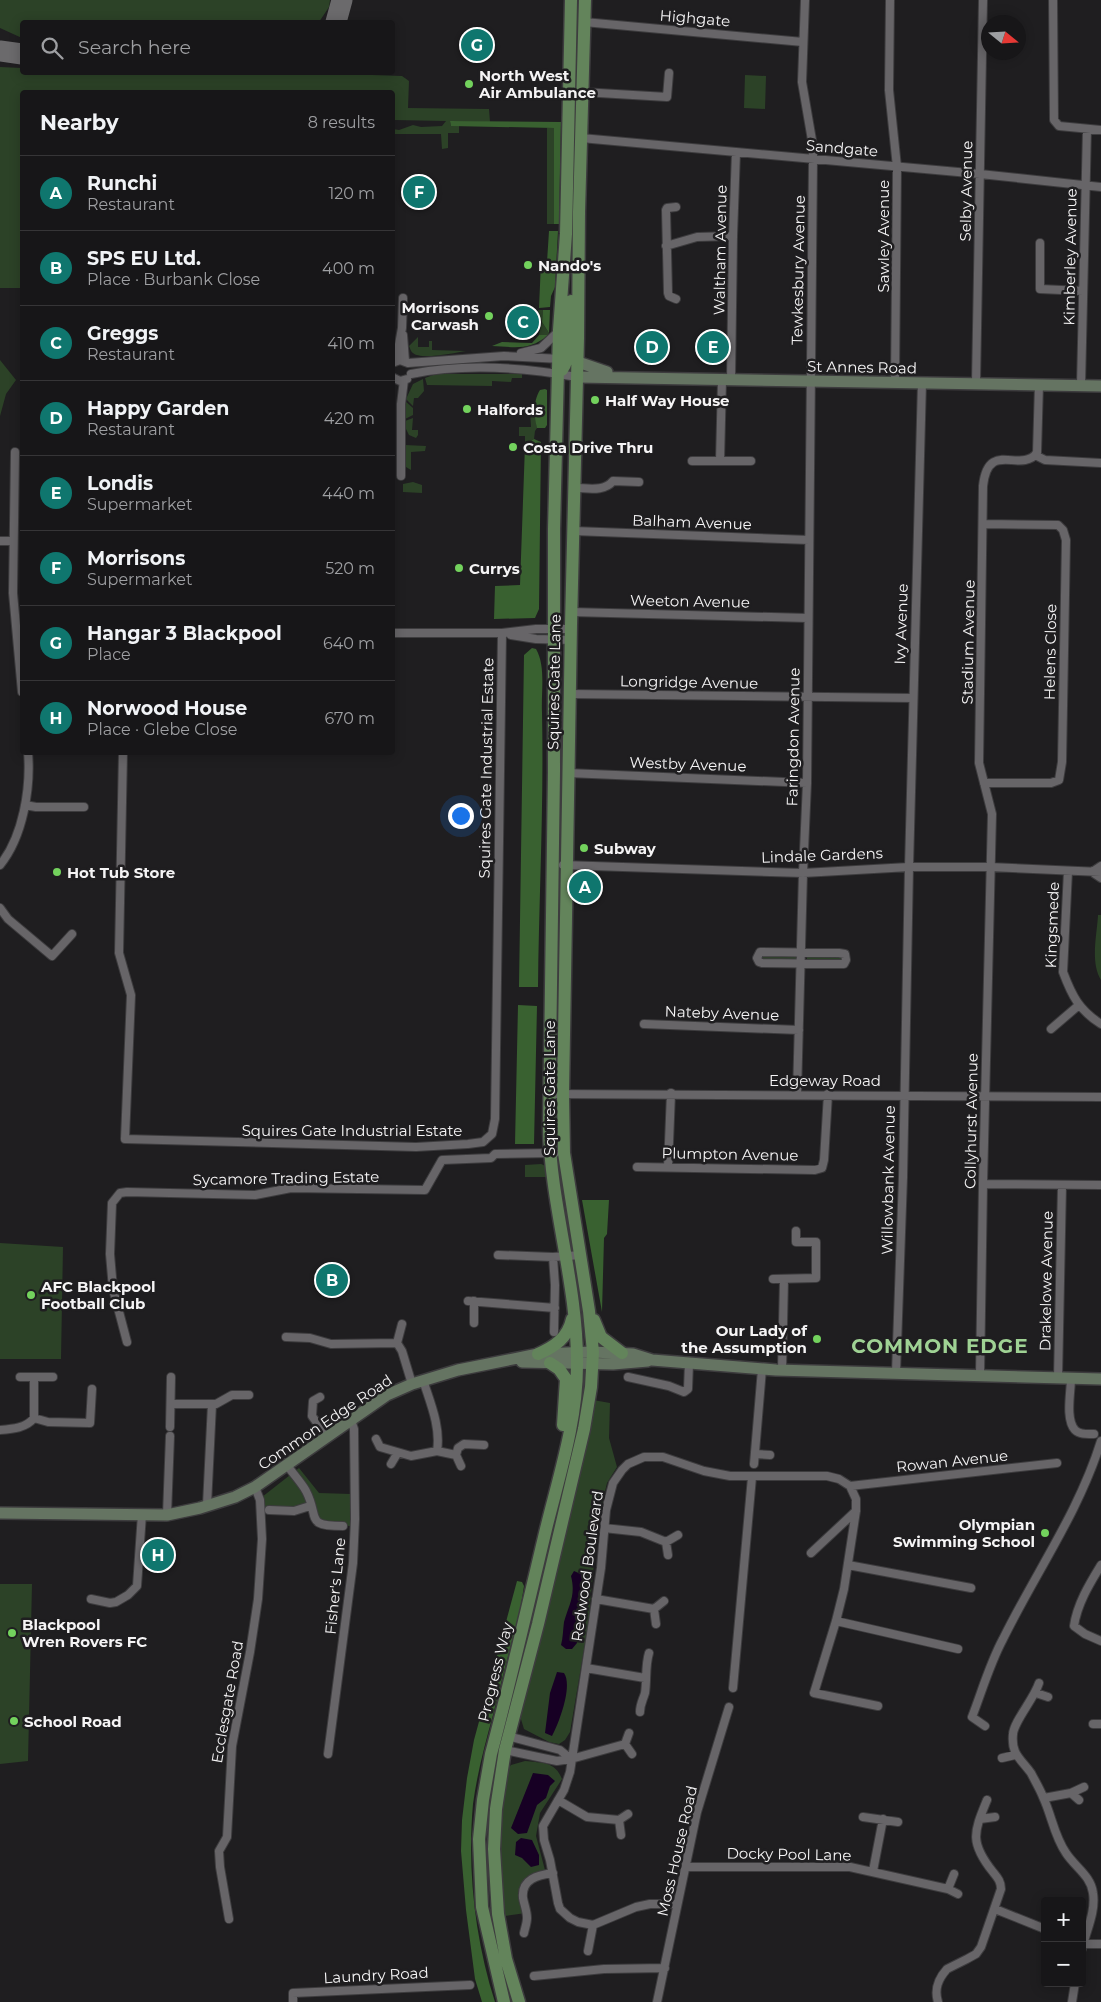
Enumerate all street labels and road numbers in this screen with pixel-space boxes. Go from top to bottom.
street label: Highgate [659,5,731,31]
street label: Sandgate [805,135,879,161]
street label: Selby Avenue [956,140,976,242]
street label: Sawley Avenue [874,180,893,292]
street label: Waltham Avenue [709,185,731,315]
street label: Kimberley Avenue [1059,188,1081,326]
street label: Tewkesbury Avenue [787,195,809,345]
street label: St Annes Road [807,357,917,377]
street label: Balham Avenue [632,510,752,534]
street label: Stadium Avenue [957,580,979,704]
street label: Ivy Avenue [890,583,912,665]
street label: Weeton Avenue [630,590,750,612]
street label: Helens Close [1040,604,1060,700]
street label: Squires Gate Lane [543,614,565,750]
street label: Squires Gate Industrial Estate [475,657,497,879]
street label: Faringdon Avenue [782,668,804,806]
street label: Longridge Avenue [620,671,758,693]
street label: Westby Avenue [629,752,747,776]
street label: Lindale Gardens [761,843,883,867]
street label: Kingsmede [1041,881,1063,969]
street label: Nateby Avenue [664,1002,780,1024]
street label: Squires Gate Lane [540,1020,559,1156]
street label: Collyhurst Avenue [960,1053,982,1189]
street label: Edgeway Road [769,1071,881,1090]
street label: Willowbank Avenue [877,1105,899,1255]
street label: Squires Gate Industrial Estate [242,1121,462,1140]
street label: Plumpton Avenue [661,1143,799,1165]
street label: Sycamore Trading Estate [193,1167,379,1189]
street label: Drakelowe Avenue [1035,1211,1057,1351]
street label: Common Edge Road [254,1370,396,1474]
street label: Rowan Avenue [895,1446,1009,1476]
street label: Redwood Boulevard [567,1489,607,1643]
street label: Fisher's Lane [320,1537,350,1635]
street label: Progress Way [473,1619,517,1724]
street label: Ecclesgate Road [207,1639,247,1765]
street label: Moss House Road [653,1784,701,1918]
street label: Docky Pool Lane [726,1843,852,1865]
street label: Laundry Road [323,1963,429,1987]

